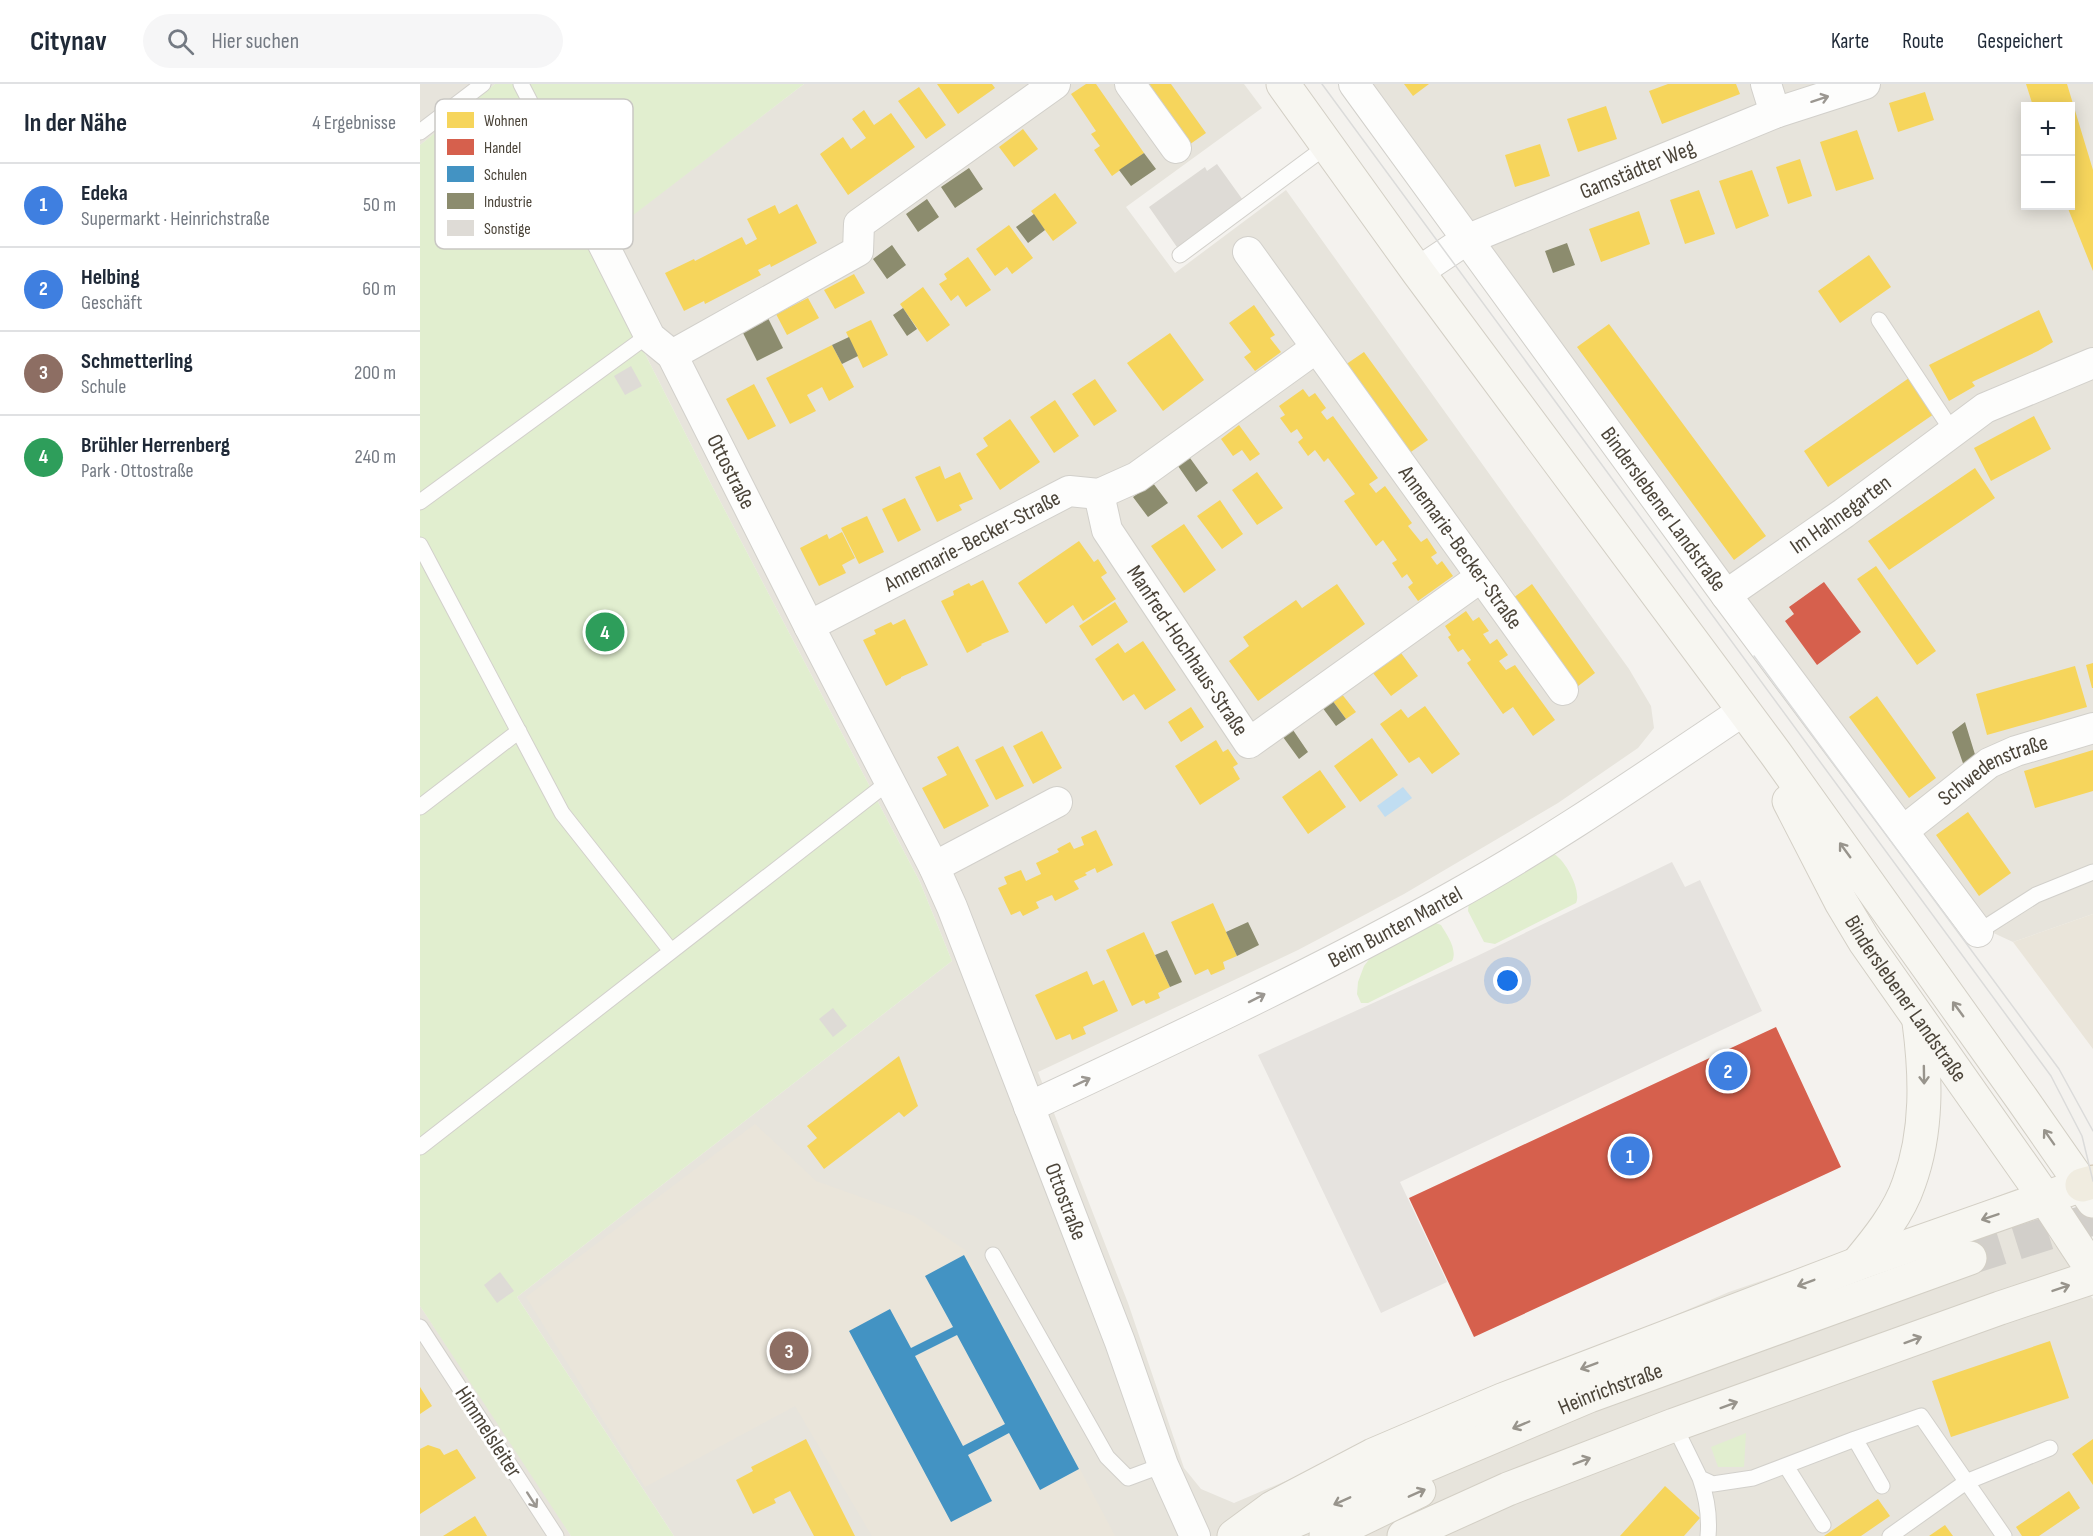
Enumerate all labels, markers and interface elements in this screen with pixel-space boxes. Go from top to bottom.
search box [143,14,563,68]
text: Citynav [30,25,107,58]
icon: search [164,25,197,58]
text: Hier suchen [212,28,299,55]
text: Karte [1831,29,1869,54]
text: Route [1902,29,1944,54]
text: Gespeichert [1977,29,2063,54]
one-way arrow [1810,92,1829,103]
legend [435,99,633,249]
map controls [2021,102,2075,210]
button: + [2021,102,2075,156]
text: In der Nähe [24,108,127,139]
text: 4 Ergebnisse [312,111,396,135]
text: Wohnen [484,112,528,131]
street label: Gamstädter Weg [1576,134,1699,205]
text: Handel [484,139,521,158]
button: − [2021,156,2075,210]
text: Schulen [484,166,527,185]
text: Edeka [81,180,128,207]
text: 1 [40,193,47,217]
text: 50 m [363,193,396,217]
text: Industrie [484,193,532,212]
text: Supermarkt · Heinrichstraße [81,207,270,231]
text: Sonstige [484,220,531,239]
text: Helbing [81,264,140,291]
text: 2 [39,277,48,301]
text: 60 m [362,277,396,301]
text: Geschäft [81,291,142,315]
text: Schmetterling [81,348,193,375]
text: 3 [39,361,48,385]
text: 200 m [354,361,396,385]
text: Schule [81,375,126,399]
street label: Binderslebener Landstraße [1595,422,1732,597]
street label: Ottostraße [701,430,761,514]
text: Brühler Herrenberg [81,432,230,459]
text: 4 [39,445,48,469]
text: 240 m [355,445,396,469]
text: Park · Ottostraße [81,459,194,483]
street label: Annemarie-Becker-Straße [1392,460,1528,634]
street label: Im Hahnegarten [1785,469,1896,560]
street label: Annemarie-Becker-Straße [879,484,1065,599]
street label: Manfred-Hochhaus-Straße [1121,560,1254,741]
pin: 4 [586,610,624,654]
street label: Schwedenstraße [1932,729,2051,812]
one-way arrow [1839,843,1851,859]
street label: Beim Bunten Mantel [1324,880,1467,974]
street label: Binderslebener Landstraße [1839,911,1973,1087]
your location [1493,966,1522,995]
one-way arrow [1248,991,1266,1003]
one-way arrow [1952,1001,1964,1018]
pin: 2 [1708,1048,1748,1094]
one-way arrow [1918,1065,1930,1085]
one-way arrow [1072,1076,1090,1088]
one-way arrow [2043,1130,2055,1146]
pin: 1 [1610,1134,1650,1178]
street label: Ottostraße [1039,1159,1093,1244]
one-way arrow [1981,1213,2000,1224]
one-way arrow [1798,1278,1816,1289]
one-way arrow [2051,1281,2070,1292]
pin: 3 [770,1328,808,1374]
one-way arrow [1903,1333,1922,1344]
street label: Heinrichstraße [1554,1357,1666,1421]
one-way arrow [1580,1361,1599,1372]
street label: Himmelsleiter [449,1381,527,1483]
one-way arrow [1719,1399,1738,1410]
one-way arrow [1512,1420,1531,1431]
one-way arrow [1573,1454,1591,1465]
one-way arrow [1407,1486,1425,1498]
one-way arrow [526,1491,538,1507]
one-way arrow [1333,1497,1351,1508]

